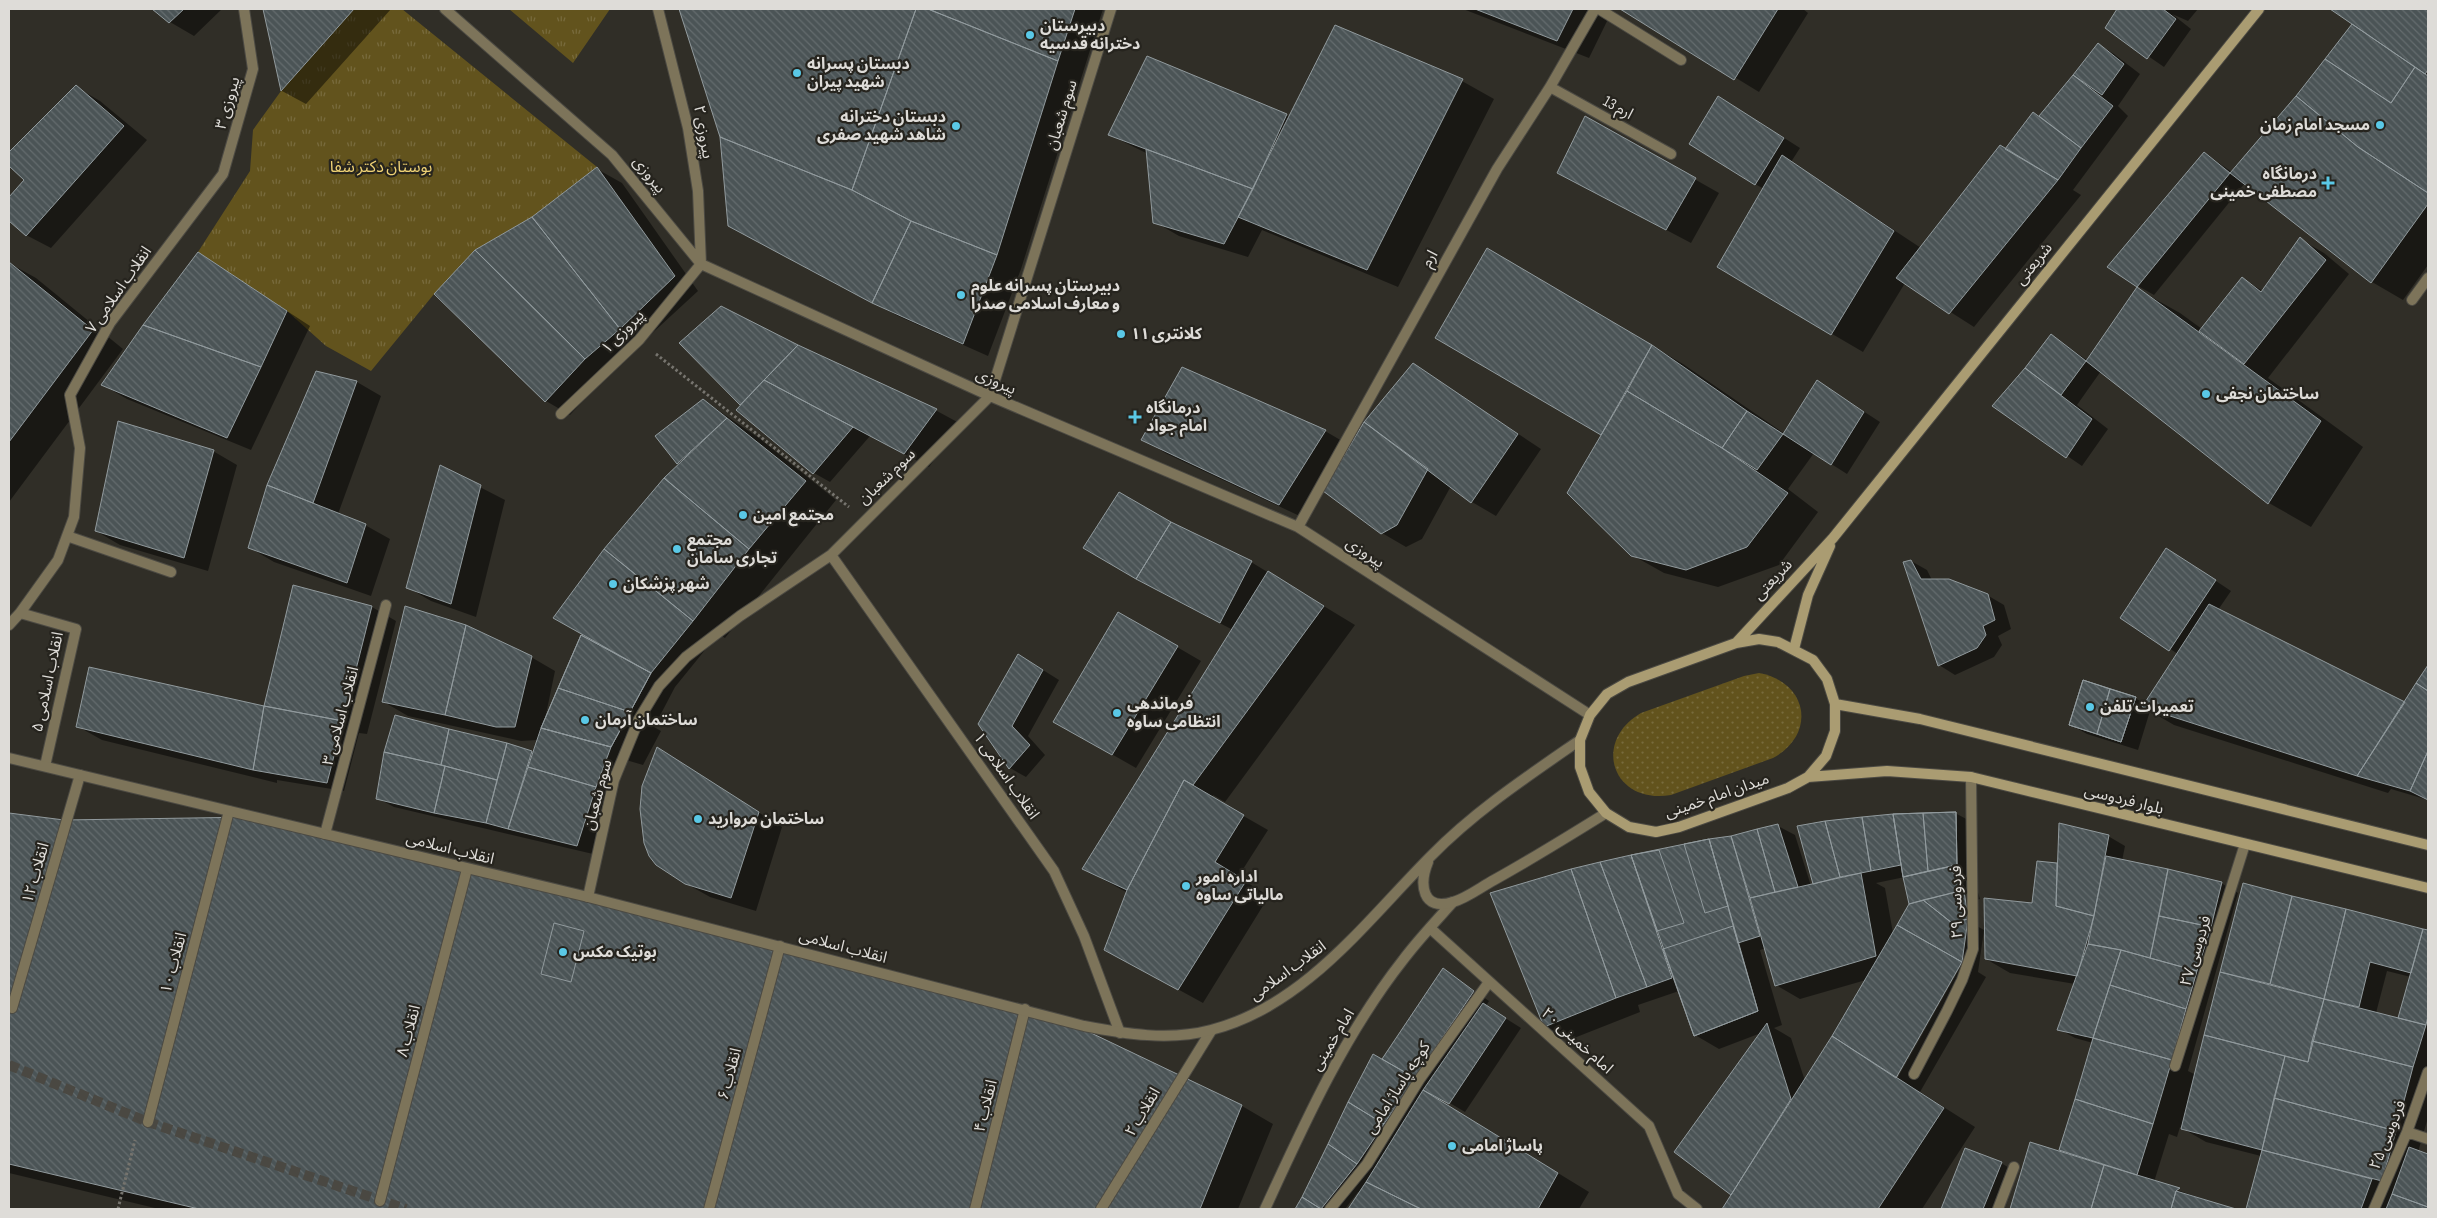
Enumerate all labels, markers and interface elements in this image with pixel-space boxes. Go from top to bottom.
place label: دبیرستان دخترانه قدسیه [1040,17,1140,54]
marker: دبیرستان دخترانه قدسیه [1024,29,1036,41]
place label: دبستان پسرانه شهید پیران [807,55,910,92]
marker: دبستان پسرانه شهید پیران [791,67,803,79]
street label: پیروزی ۳ [211,74,245,132]
street label: سوم شعبان [1042,78,1084,153]
street label: ارم 13 [1599,92,1636,126]
street label: پیروزی ۲ [689,104,717,160]
place label: دبستان دخترانه شاهد شهید صفری [817,108,946,145]
place label: مسجد امام زمان [2260,116,2370,136]
marker: مسجد امام زمان [2374,119,2386,131]
marker: دبستان دخترانه شاهد شهید صفری [950,120,962,132]
street label: پیروزی [628,153,670,197]
park label: بوستان دکتر شفا [330,158,432,177]
place label: درمانگاه مصطفی خمینی [2210,165,2317,202]
marker: درمانگاه مصطفی خمینی [2321,176,2335,190]
street label: شریعتی [2011,239,2057,289]
street label: انقلاب اسلامی ۷ [82,243,156,337]
street label: ارم [1418,247,1444,272]
place label: دبیرستان پسرانه علوم و معارف اسلامی صدرا [971,277,1120,314]
marker: دبیرستان پسرانه علوم و معارف اسلامی صدرا [955,289,967,301]
street label: پیروزی ۱ [597,306,649,358]
place label: کلانتری ۱۱ [1131,325,1203,344]
marker: کلانتری ۱۱ [1115,328,1127,340]
street label: پیروزی [973,365,1019,399]
place label: ساختمان نجفی [2216,385,2319,404]
marker: ساختمان نجفی [2200,388,2212,400]
place label: درمانگاه امام جواد [1146,399,1207,437]
marker: درمانگاه امام جواد [1128,410,1142,424]
street label: سوم شعبان [854,445,921,510]
place label: مجتمع امین [753,506,834,527]
marker: مجتمع امین [737,509,749,521]
place label: مجتمع تجاری سامان [687,531,777,568]
street label: پیروزی [1342,534,1388,573]
marker: مجتمع تجاری سامان [671,543,683,555]
street label: شریعتی [1749,556,1797,604]
place label: شهر پزشکان [623,575,710,594]
marker: شهر پزشکان [607,578,619,590]
street label: انقلاب اسلامی ۵ [28,630,68,734]
street label: انقلاب اسلامی ۳ [319,664,363,768]
place label: فرماندهی انتظامی ساوه [1127,694,1221,732]
place label: تعمیرات تلفن [2100,698,2194,717]
marker: تعمیرات تلفن [2084,701,2096,713]
marker: فرماندهی انتظامی ساوه [1111,707,1123,719]
place label: ساختمان آرمان [595,709,698,730]
marker: ساختمان آرمان [579,714,591,726]
street label: انقلاب اسلامی ۱ [969,729,1043,823]
street label: سوم شعبان [579,758,618,833]
street label: میدان امام خمینی [1662,769,1772,825]
street label: بلوار فردوسی [2082,781,2166,819]
place label: ساختمان مروارید [708,810,824,829]
marker: ساختمان مروارید [692,813,704,825]
street label: انقلاب اسلامی [404,829,496,869]
street label: انقلاب ۱۲ [18,840,54,906]
street label: فردوسی ۲۹ [1947,865,1967,939]
place label: اداره امور مالیاتی ساوه [1195,868,1284,905]
marker: اداره امور مالیاتی ساوه [1180,880,1192,892]
street label: فردوسی ۲۷ [2176,913,2216,989]
street label: انقلاب اسلامی [797,926,889,968]
street label: انقلاب ۱۰ [157,930,191,996]
street label: انقلاب اسلامی [1246,937,1330,1005]
place label: بوتیک مکس [573,943,657,962]
marker: بوتیک مکس [557,946,569,958]
street label: انقلاب ۸ [393,1003,425,1059]
street label: امام خمینی ۲۰ [1536,1004,1617,1080]
street label: امام خمینی [1307,1006,1361,1076]
street label: کوچه پاساژ امامی [1361,1038,1435,1138]
street label: انقلاب ۶ [714,1046,746,1102]
street label: انقلاب ۴ [970,1078,1002,1134]
street label: انقلاب ۲ [1121,1084,1165,1140]
street label: فردوسی ۲۵ [2366,1098,2410,1172]
place label: پاساژ امامی [1462,1137,1543,1156]
marker: پاساژ امامی [1446,1140,1458,1152]

